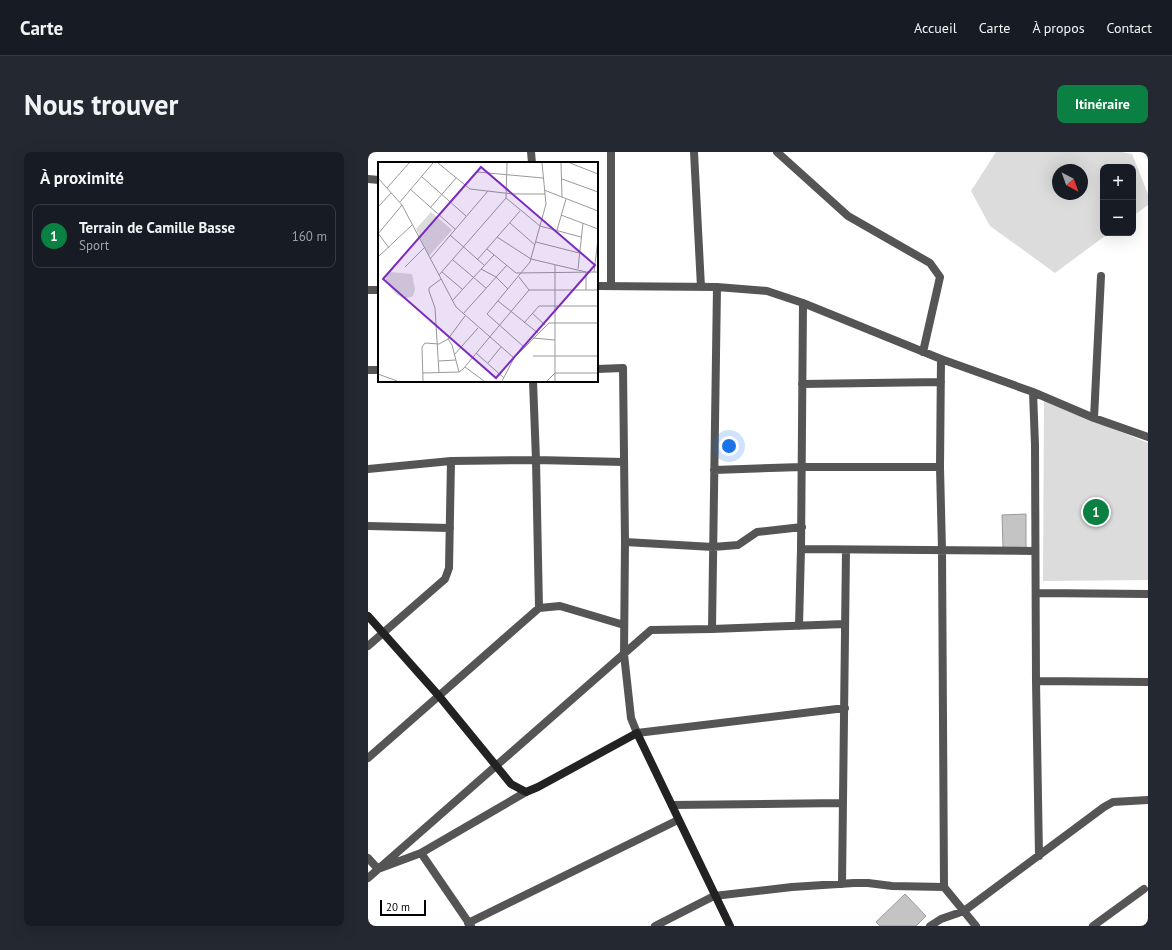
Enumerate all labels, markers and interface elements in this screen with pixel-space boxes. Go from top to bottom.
text: Carte [20,16,63,40]
text: Accueil [914,19,957,37]
text: Carte [979,19,1010,37]
text: À propos [1032,19,1085,37]
text: Contact [1107,19,1152,37]
button: Itinéraire [1057,85,1148,123]
text: Nous trouver [24,86,178,123]
inset map [378,162,598,382]
north arrow [1052,164,1088,200]
map controls [1100,164,1136,236]
button: + [1100,164,1136,200]
text: À proximité [40,167,124,189]
button: − [1100,200,1136,236]
text: Terrain de Camille Basse [79,218,235,237]
text: 1 [50,228,58,245]
text: 160 m [292,228,327,245]
text: Sport [79,237,109,254]
your location [719,436,739,456]
pin: 1 [1083,497,1109,527]
scale bar [380,898,426,917]
text: 20 m [386,900,410,914]

